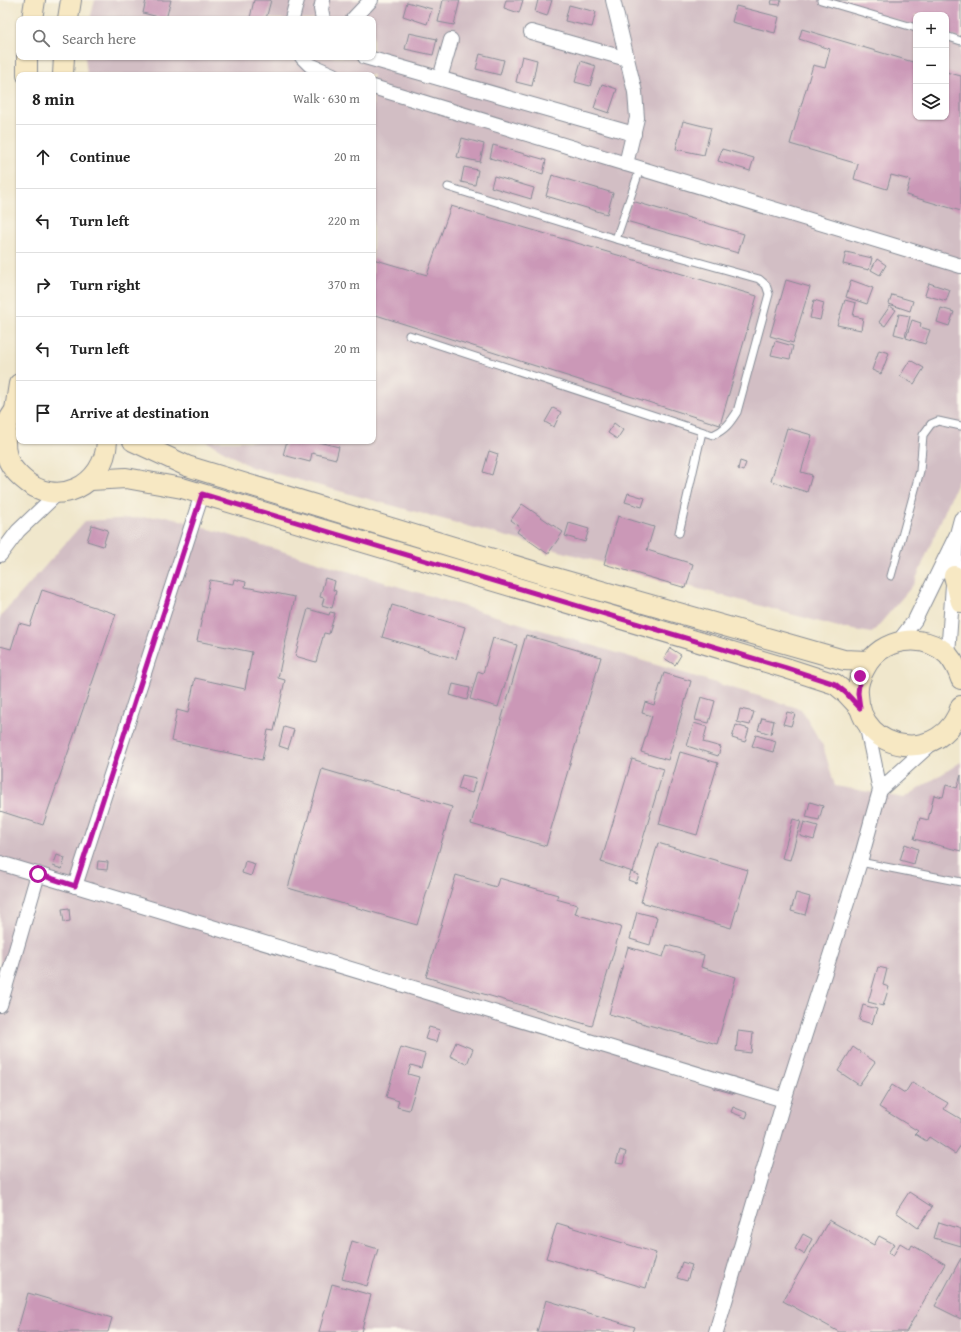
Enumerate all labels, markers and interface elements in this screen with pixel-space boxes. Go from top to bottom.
map controls [913,12,949,120]
button: + [913,12,949,48]
search box [16,16,376,60]
icon: search [30,27,52,49]
text: Search here [62,28,136,49]
button: − [913,48,949,84]
button: layers [913,84,949,120]
text: 8 min [32,86,74,111]
text: Walk · 630 m [293,89,360,108]
icon: ahead [32,146,54,168]
text: Continue [70,146,131,167]
text: 20 m [334,147,360,166]
icon: left [32,210,54,232]
text: Turn left [70,210,129,231]
text: 220 m [328,211,360,230]
icon: right [32,274,54,296]
text: Turn right [70,274,141,295]
text: 370 m [328,275,360,294]
icon: left [32,338,54,360]
text: Turn left [70,338,129,359]
text: 20 m [334,339,360,358]
icon: arrive [32,402,54,424]
text: Arrive at destination [70,402,209,423]
route end [851,667,869,685]
route start [29,865,47,883]

